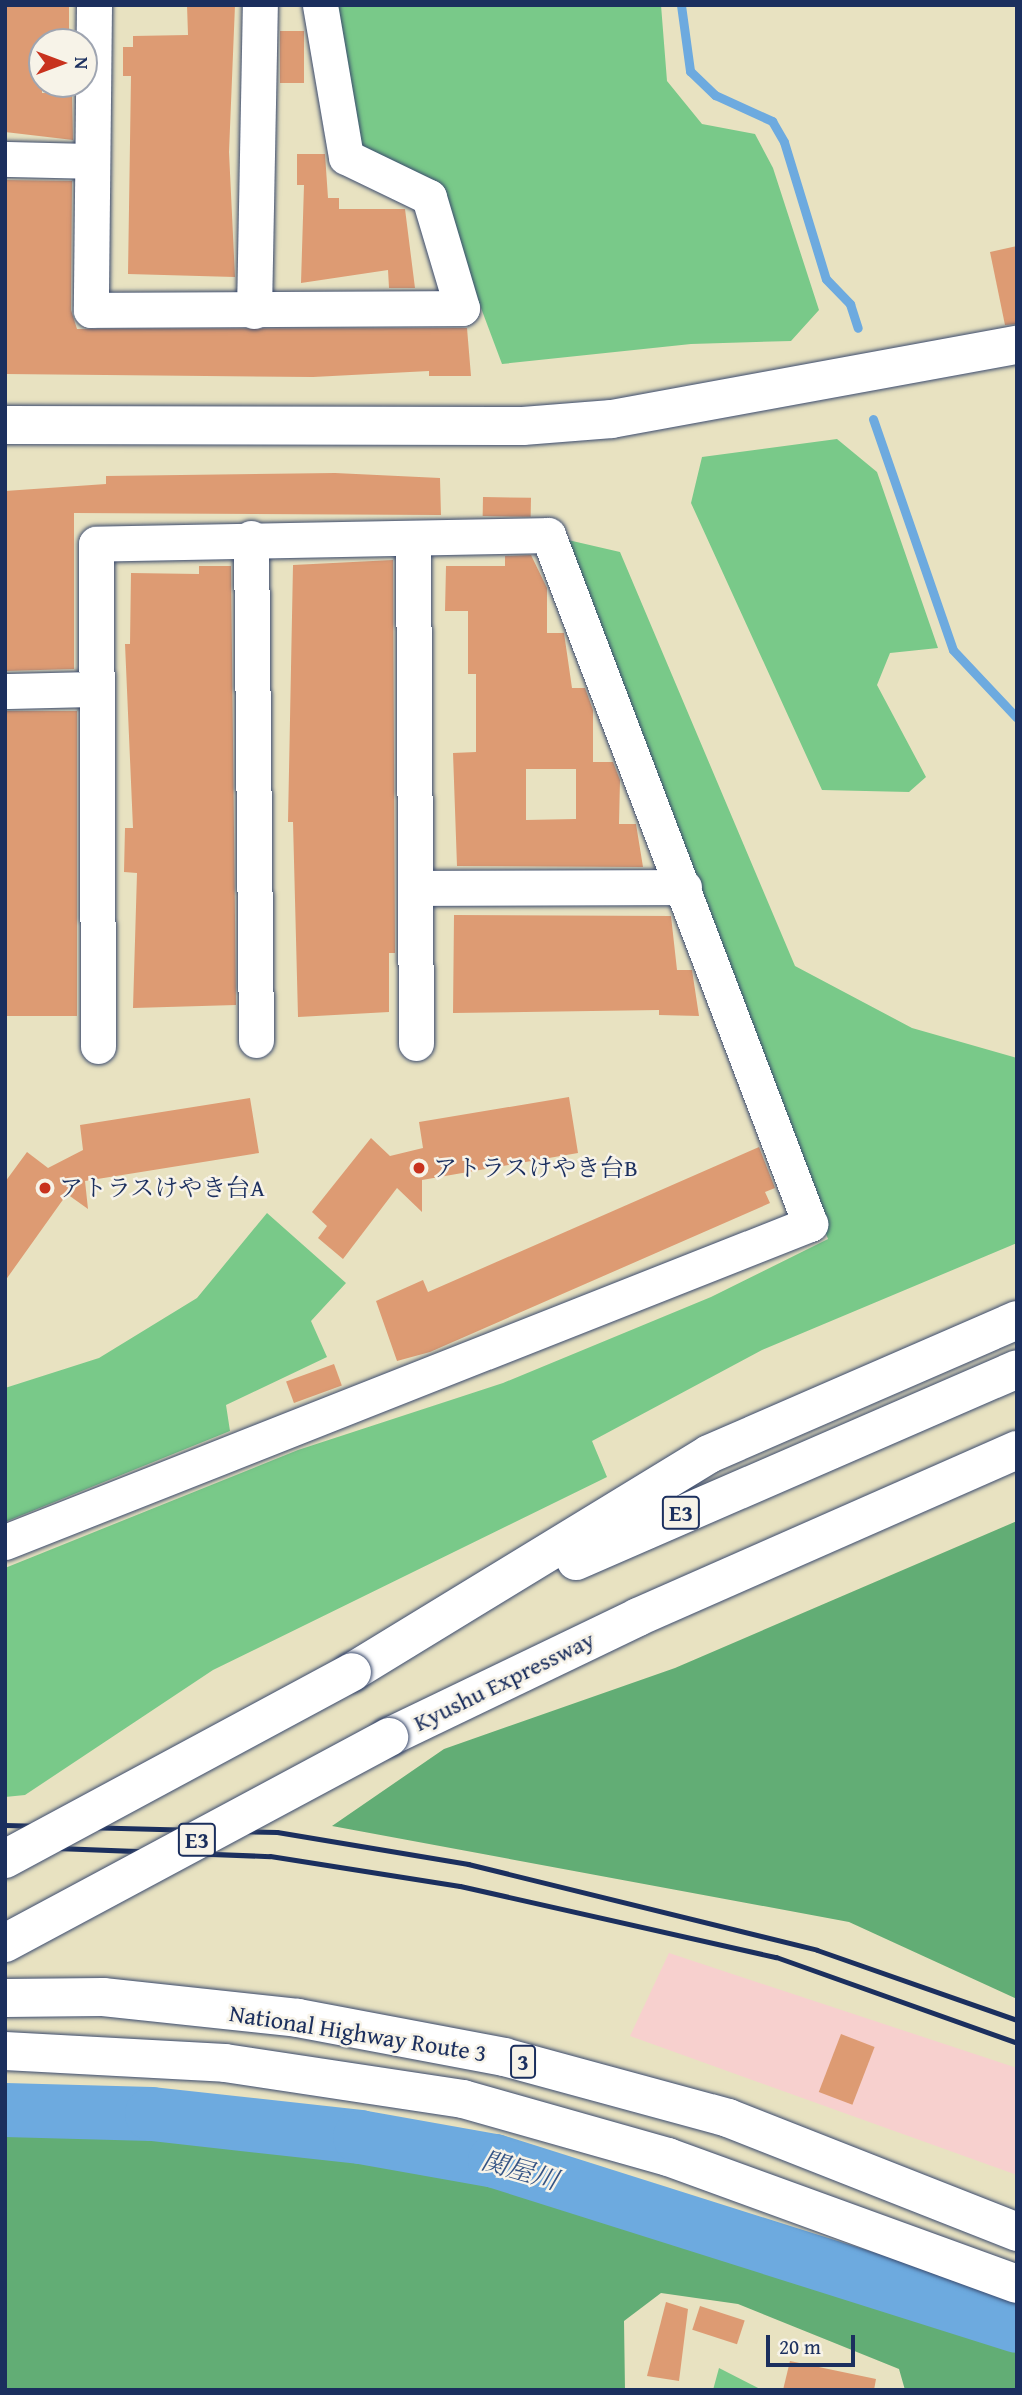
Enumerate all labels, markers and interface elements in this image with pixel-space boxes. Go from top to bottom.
north arrow [28,28,98,98]
text: N [68,57,96,69]
place label: アトラスけやき台B [433,1154,639,1182]
marker: アトラスけやき台B [411,1160,427,1176]
place label: アトラスけやき台A [59,1174,266,1202]
marker: アトラスけやき台A [37,1180,53,1196]
road number: E3 [662,1494,700,1532]
street label: Kyushu Expressway [409,1625,599,1737]
road number: E3 [178,1820,216,1859]
street label: National Highway Route 3 [227,1998,489,2068]
road number: 3 [509,2042,537,2082]
water label: 関屋川 [478,2144,562,2196]
scale bar [770,2322,859,2366]
text: 20 m [779,2331,821,2362]

